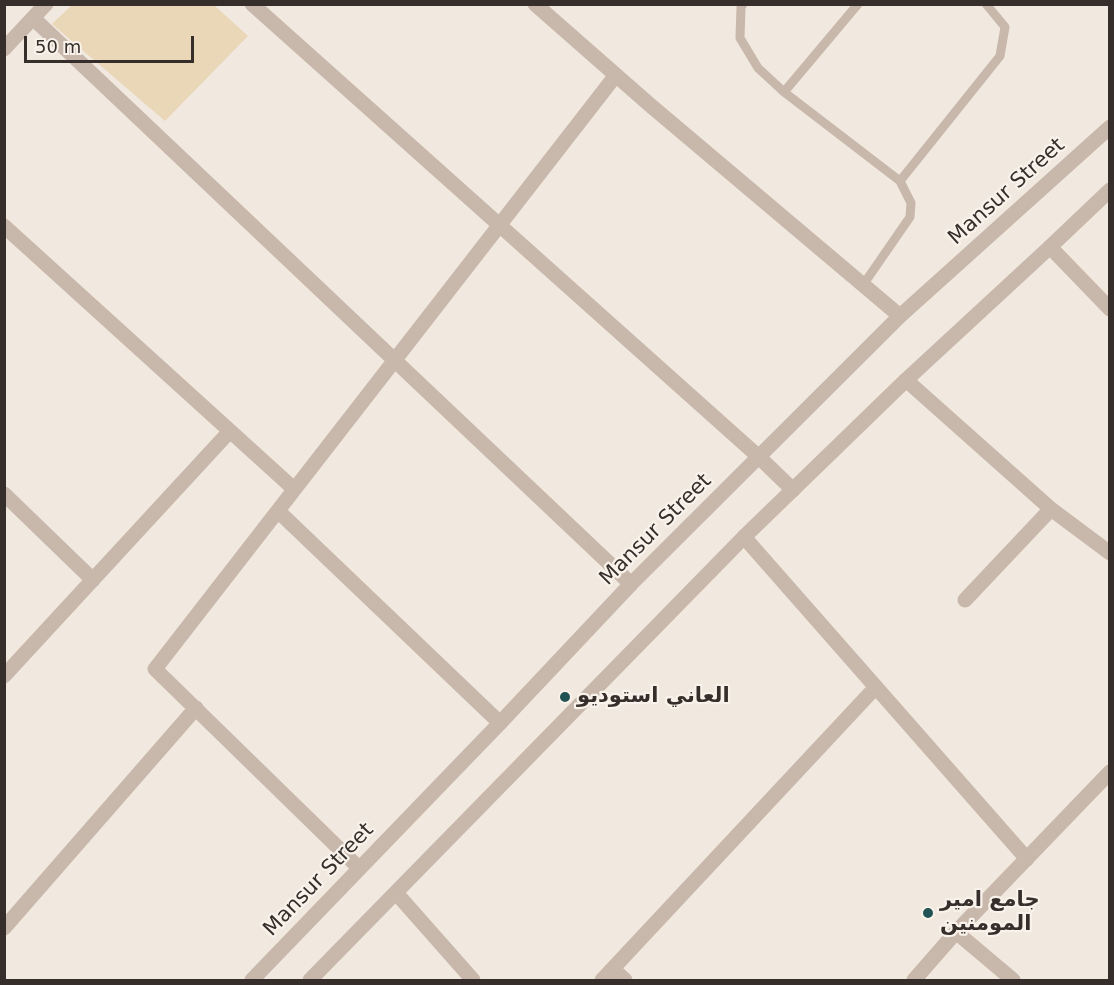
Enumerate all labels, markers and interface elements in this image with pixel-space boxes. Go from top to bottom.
scale bar [27,24,196,62]
text: 50 m [35,36,81,57]
street label: Mansur Street [944,133,1070,251]
street label: Mansur Street [595,469,717,591]
place label: العاني استوديو [577,684,730,710]
marker: العاني استوديو [558,690,572,704]
street label: Mansur Street [259,818,379,942]
place label: جامع امير المومنين [940,888,1040,938]
marker: جامع امير المومنين [921,906,935,920]

